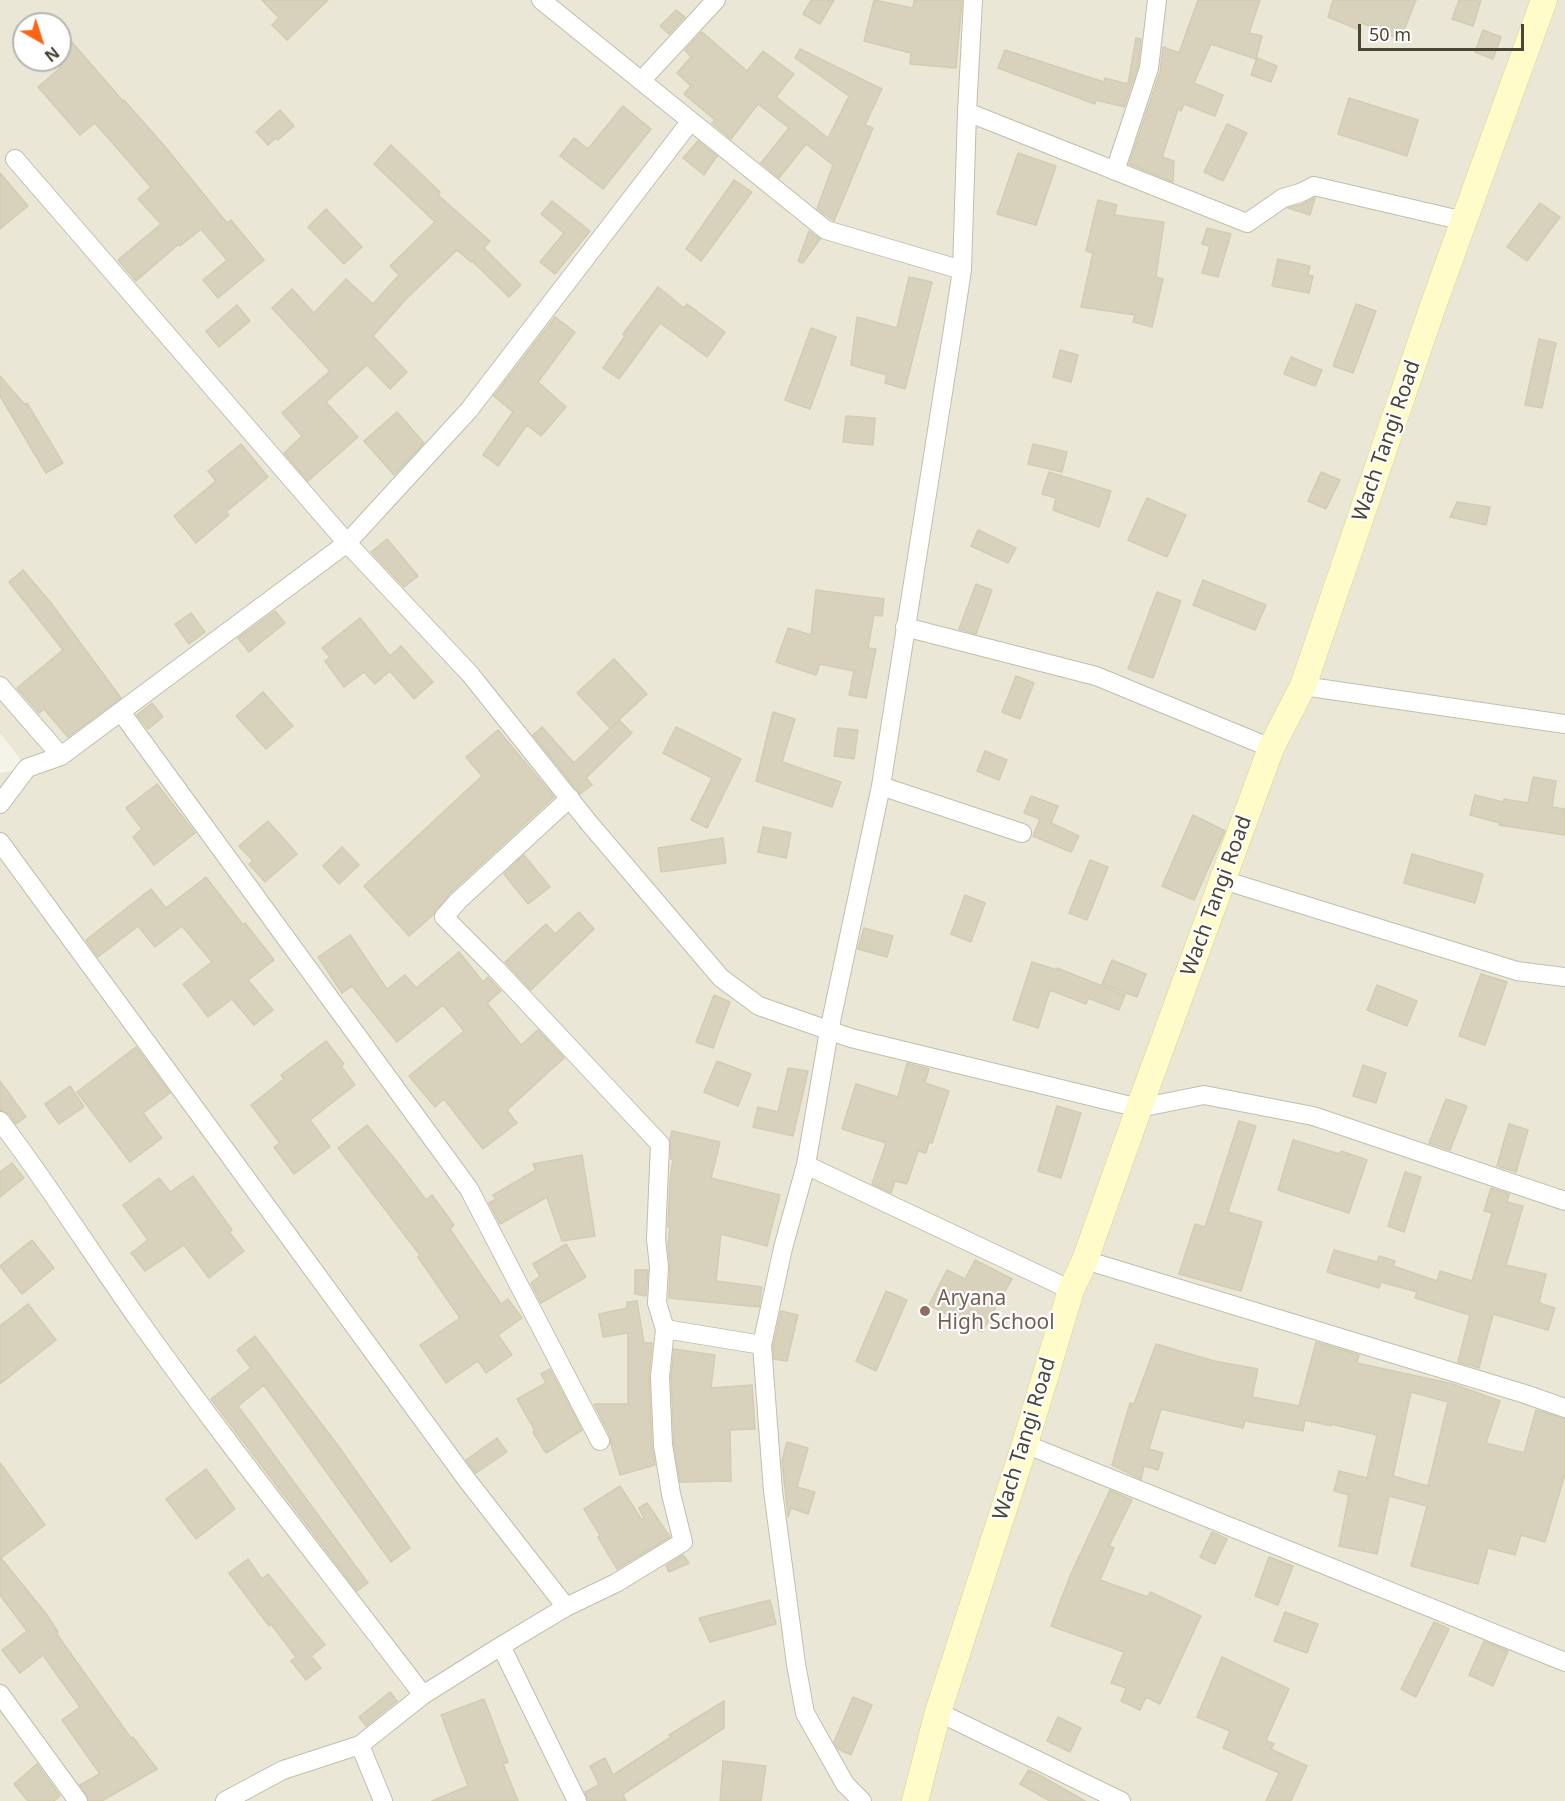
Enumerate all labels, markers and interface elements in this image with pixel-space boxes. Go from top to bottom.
north arrow [12,12,72,72]
scale bar [1361,12,1528,50]
text: 50 m [1369,22,1411,46]
text: N [40,42,64,67]
street label: Wach Tangi Road [1348,357,1426,525]
street label: Wach Tangi Road [1176,813,1258,979]
place label: Aryana High School [937,1286,1055,1336]
marker: Aryana High School [918,1304,932,1318]
street label: Wach Tangi Road [988,1355,1062,1523]

